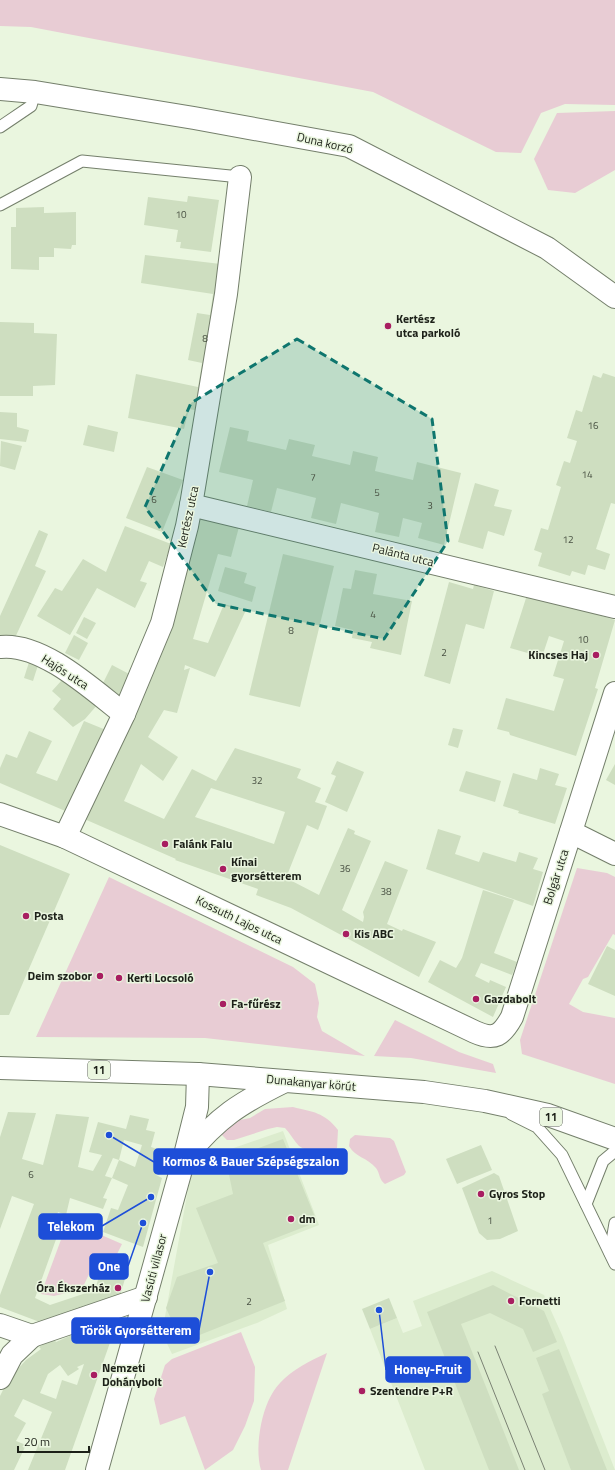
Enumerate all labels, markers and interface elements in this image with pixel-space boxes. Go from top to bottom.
street label: Duna korzó [295,127,355,158]
house number: 10 [175,207,187,222]
place label: Kertész utca parkoló [396,309,460,342]
marker: Kertész utca parkoló [383,321,393,331]
house number: 8 [202,331,208,346]
house number: 16 [587,418,599,433]
house number: 14 [581,467,593,482]
house number: 7 [310,470,316,485]
street label: Kertész utca [172,484,203,550]
house number: 5 [374,485,380,500]
house number: 6 [151,492,157,507]
house number: 3 [427,498,433,513]
house number: 12 [562,532,574,547]
street label: Palánta utca [370,538,436,571]
house number: 4 [370,607,376,622]
house number: 8 [288,623,294,638]
house number: 10 [577,632,589,647]
house number: 2 [441,645,447,660]
place label: Kincses Haj [528,645,588,664]
street label: Hajós utca [38,649,93,694]
marker: Kincses Haj [591,650,601,660]
house number: 32 [251,773,263,788]
place label: Falánk Falu [173,834,232,853]
marker: Falánk Falu [160,839,170,849]
street label: Bolgár utca [538,847,573,907]
place label: Kínai gyorsétterem [231,852,301,885]
house number: 36 [339,861,351,876]
marker: Kínai gyorsétterem [218,864,228,874]
house number: 38 [380,884,392,899]
street label: Kossuth Lajos utca [193,890,286,949]
place label: Posta [34,906,64,925]
marker: Posta [21,911,31,921]
place label: Kis ABC [354,924,394,943]
marker: Kis ABC [341,929,351,939]
place label: Deim szobor [28,966,93,985]
place label: Kerti Locsoló [127,968,194,987]
marker: Deim szobor [95,971,105,981]
marker: Kerti Locsoló [114,973,124,983]
place label: Gazdabolt [484,989,537,1008]
place label: Fa-fűrész [231,994,281,1013]
marker: Gazdabolt [471,994,481,1004]
marker: Fa-fűrész [218,999,228,1009]
road number: 11 [88,1061,110,1079]
street label: Dunakanyar körút [265,1069,357,1096]
road number: 11 [540,1108,562,1126]
callout: Kormos & Bauer Szépségszalon [154,1149,347,1174]
text: Kormos & Bauer Szépségszalon [163,1151,339,1171]
house number: 6 [28,1167,34,1182]
place label: Gyros Stop [489,1184,546,1203]
marker: Gyros Stop [476,1189,486,1199]
place label: dm [299,1209,316,1228]
house number: 1 [487,1213,493,1228]
callout: Telekom [39,1214,102,1239]
marker: dm [286,1214,296,1224]
text: Telekom [47,1216,95,1236]
street label: Vasúti villasor [135,1232,172,1304]
callout: One [90,1254,128,1279]
text: One [98,1256,121,1276]
place label: Óra Ékszerház [36,1278,110,1297]
marker: Óra Ékszerház [113,1283,123,1293]
place label: Fornetti [519,1291,561,1310]
house number: 2 [246,1294,252,1309]
marker: Fornetti [506,1296,516,1306]
callout: Török Gyorsétterem [72,1318,199,1343]
text: Török Gyorsétterem [80,1320,192,1340]
callout: Honey-Fruit [386,1357,470,1382]
place label: Nemzeti Dohánybolt [102,1358,163,1391]
text: Honey-Fruit [394,1359,462,1379]
marker: Nemzeti Dohánybolt [89,1370,99,1380]
place label: Szentendre P+R [370,1381,453,1400]
marker: Szentendre P+R [357,1386,367,1396]
scale bar [18,1428,89,1454]
text: 20 m [24,1432,50,1451]

